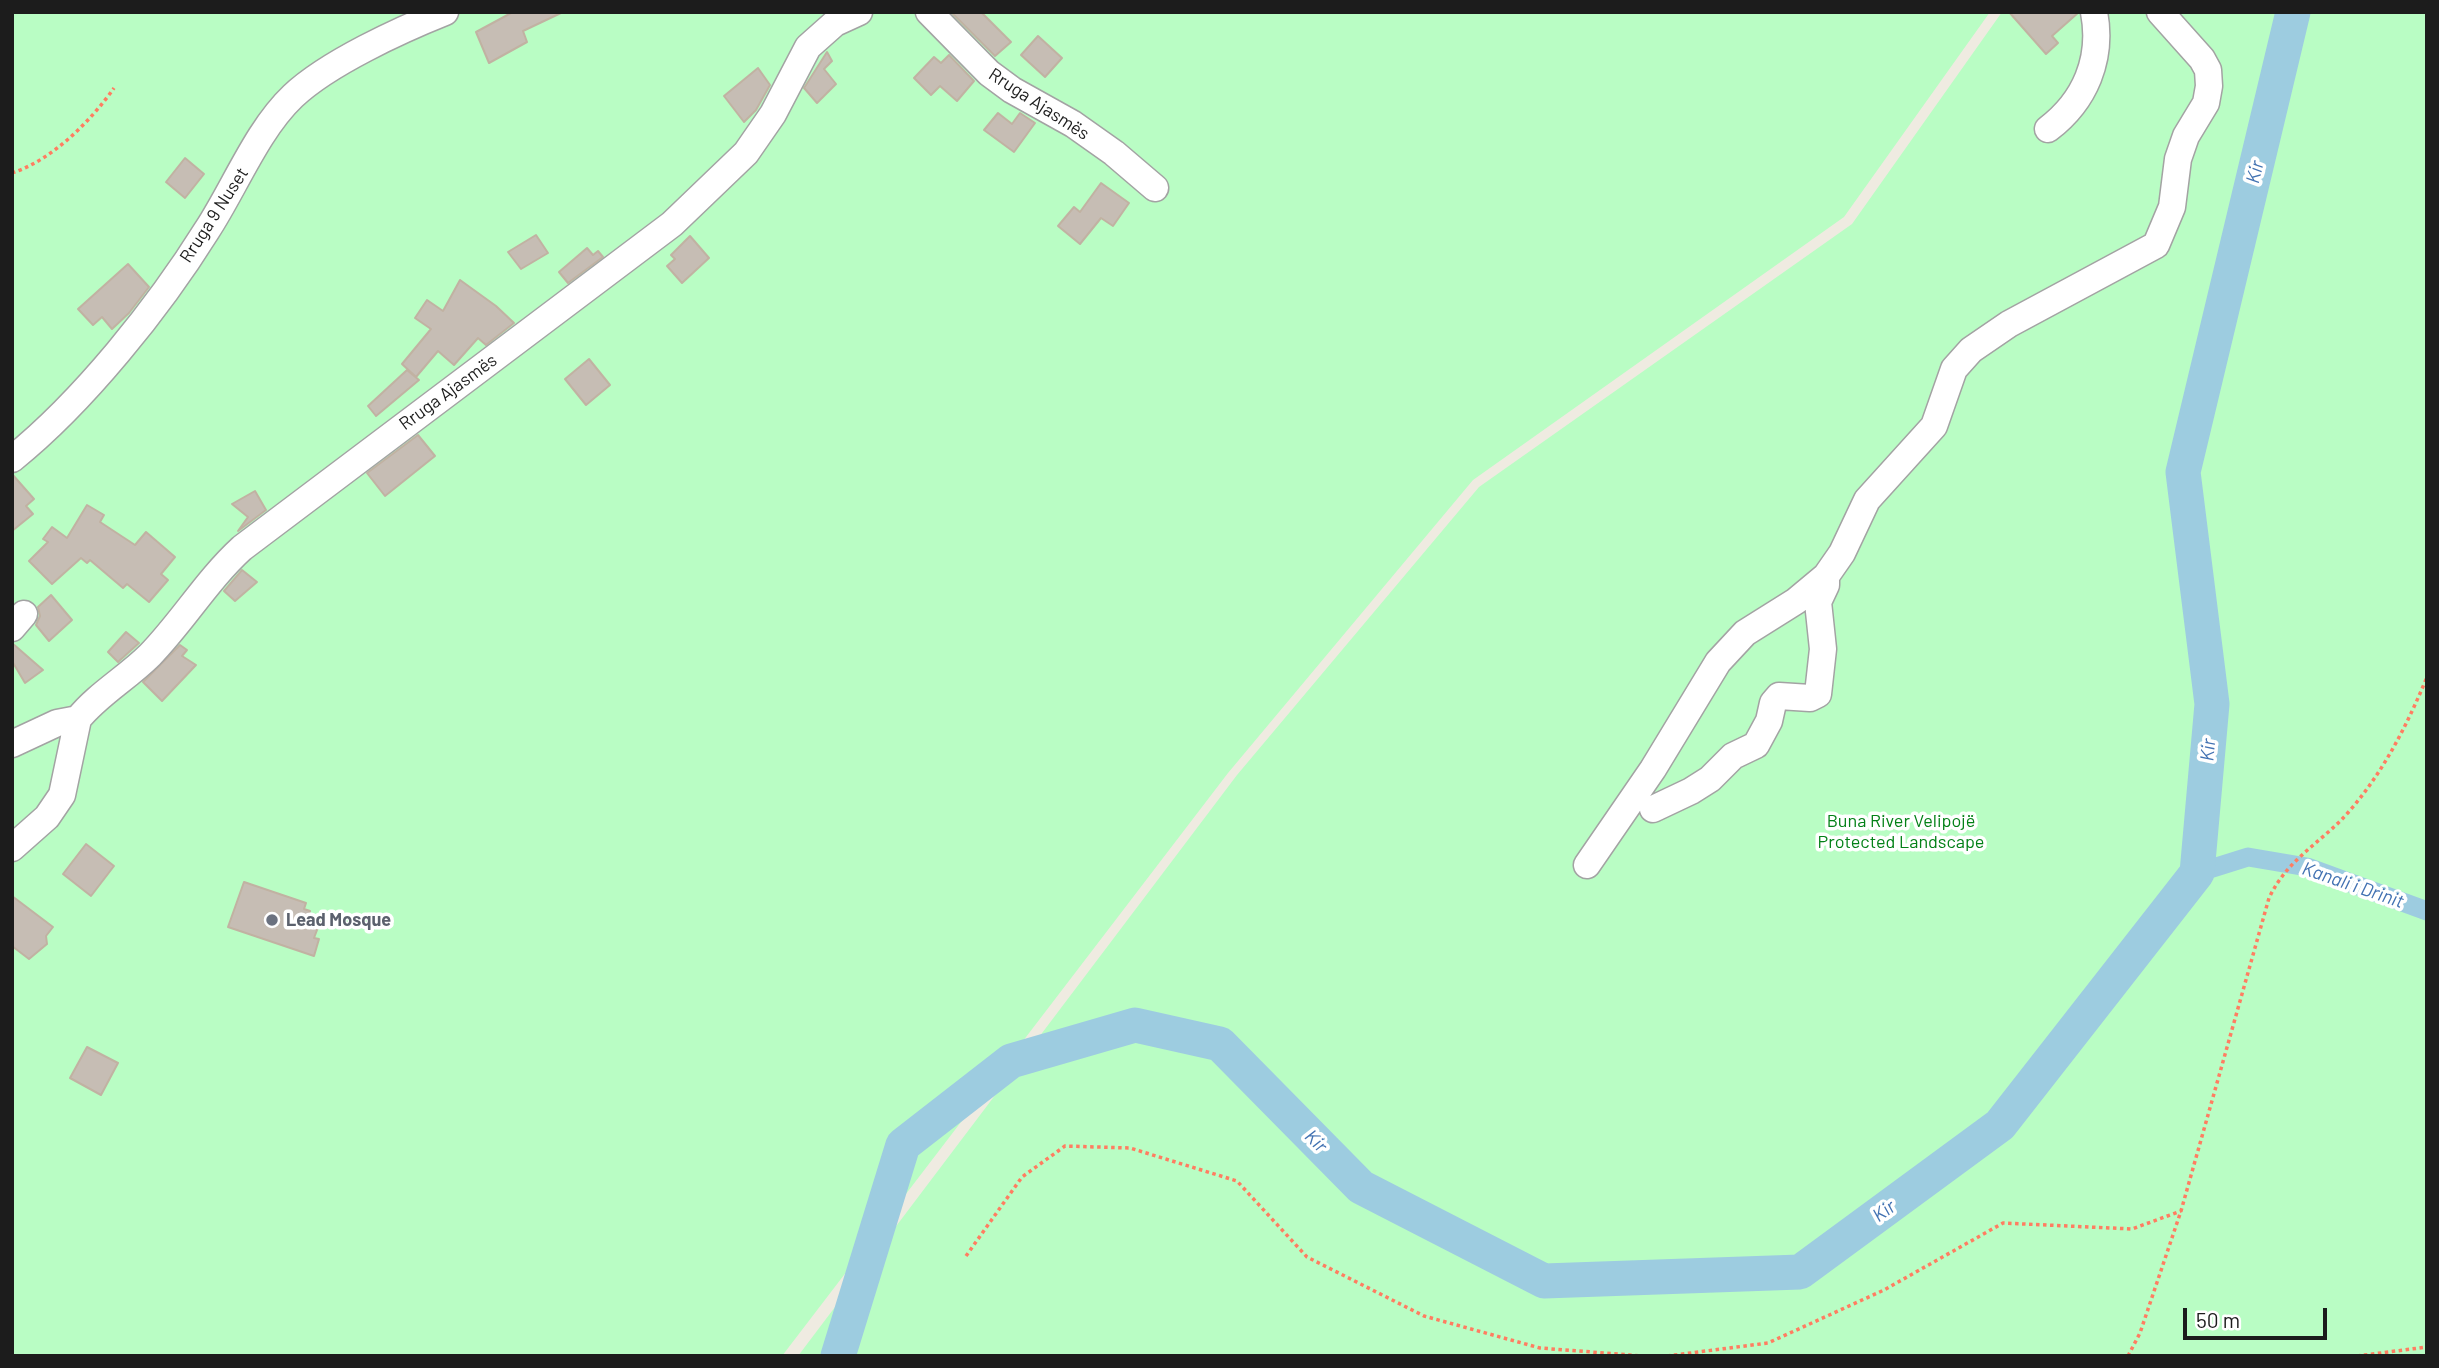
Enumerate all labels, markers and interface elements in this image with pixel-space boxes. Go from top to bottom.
street label: Rruga Ajasmës [985,63,1093,145]
water label: Kir [2241,158,2269,186]
street label: Rruga 9 Nuset [175,163,253,267]
street label: Rruga Ajasmës [395,349,501,435]
water label: Kir [2196,738,2220,762]
park label: Buna River Velipojë Protected Landscape [1818,810,1984,852]
water label: Kanali i Drinit [2299,857,2407,913]
place label: Lead Mosque [286,909,391,931]
marker: Lead Mosque [264,912,280,928]
water label: Kir [1300,1125,1332,1157]
water label: Kir [1868,1195,1900,1227]
scale bar [2187,1294,2330,1338]
text: 50 m [2196,1307,2240,1332]

